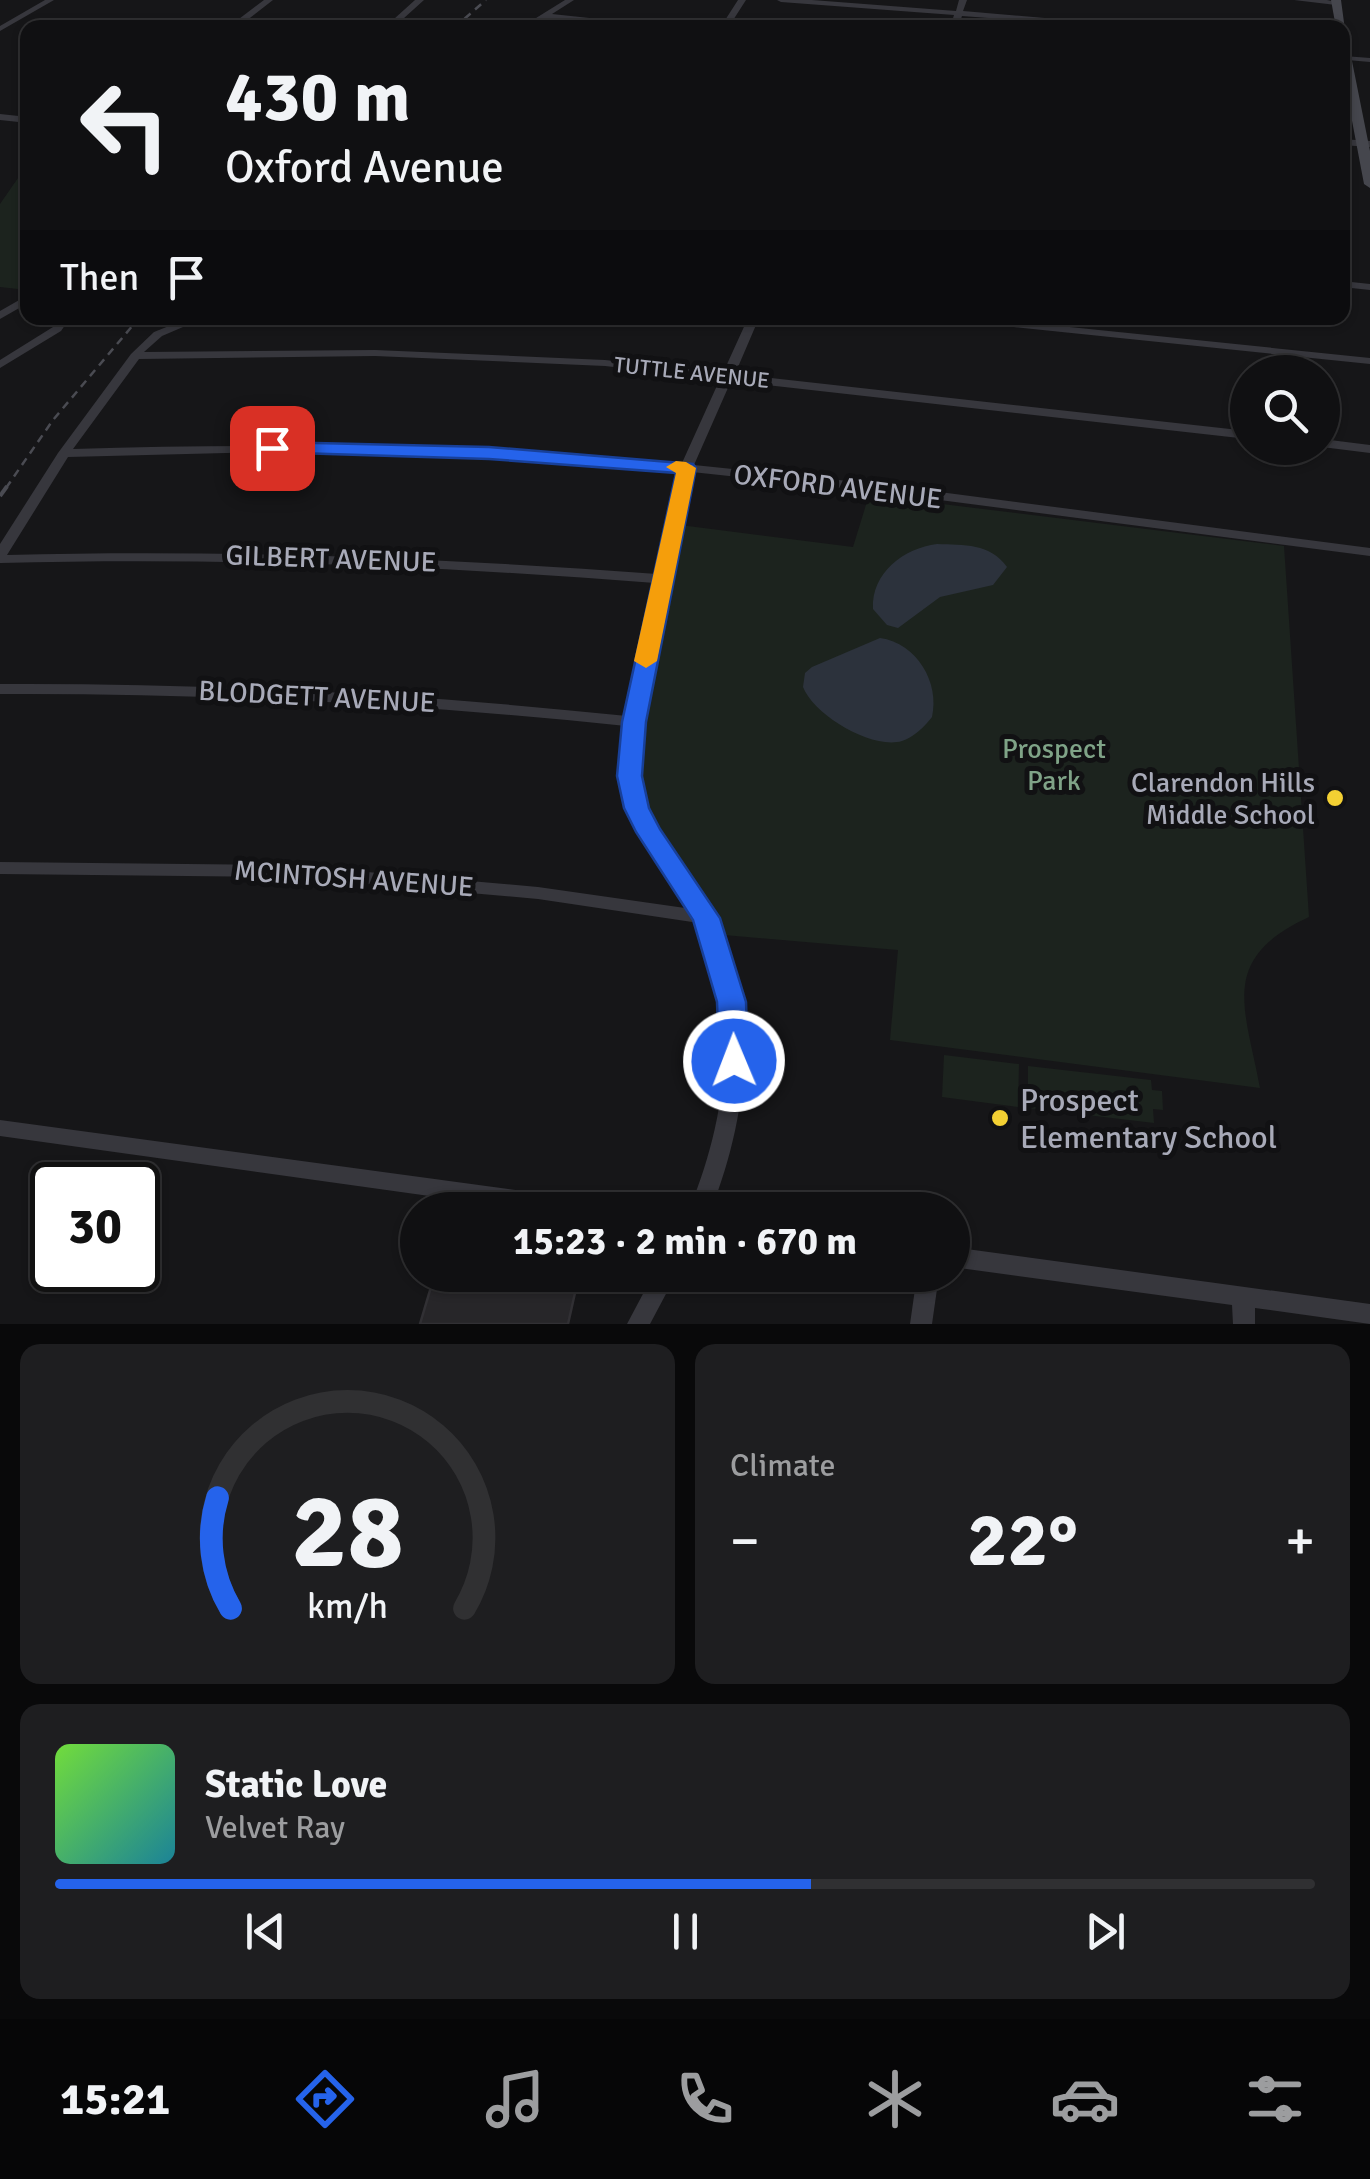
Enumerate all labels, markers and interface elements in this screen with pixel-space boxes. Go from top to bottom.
text: 430 m [225,54,410,140]
icon: left [60,60,190,190]
text: Oxford Avenue [225,140,504,195]
icon: arrive [159,250,214,305]
text: Then [60,254,139,301]
street label: TUTTLE AVENUE [613,351,771,394]
map controls [1230,355,1340,465]
button: search [1230,355,1340,465]
pin [230,406,315,491]
icon: arrive [245,421,300,476]
street label: OXFORD AVENUE [732,457,944,517]
street label: GILBERT AVENUE [225,538,437,580]
street label: BLODGETT AVENUE [198,674,436,720]
park label: Prospect Park [1002,732,1106,798]
place label: Clarendon Hills Middle School [1131,766,1315,832]
marker: Clarendon Hills Middle School [1324,787,1346,809]
street label: MCINTOSH AVENUE [233,854,475,904]
position arrow [682,1009,786,1113]
place label: Prospect Elementary School [1020,1081,1277,1157]
marker: Prospect Elementary School [989,1107,1011,1129]
speed limit sign: 30 [30,1162,160,1292]
text: 15:23 · 2 min · 670 m [513,1218,857,1265]
text: Climate [730,1446,836,1485]
text: 28 [291,1468,404,1596]
text: 22° [967,1494,1078,1587]
text: − [730,1507,760,1575]
text: + [1285,1507,1315,1575]
text: km/h [307,1584,388,1628]
text: Static Love [205,1761,387,1808]
text: Velvet Ray [205,1808,345,1847]
icon: previous [238,1904,293,1959]
icon: pause [658,1904,713,1959]
icon: next [1078,1904,1133,1959]
icon: directions [290,2064,360,2134]
icon: music [480,2064,550,2134]
icon: phone [670,2064,740,2134]
icon: climate [860,2064,930,2134]
icon: car [1050,2064,1120,2134]
icon: filters [1240,2064,1310,2134]
text: 15:21 [60,2072,170,2127]

